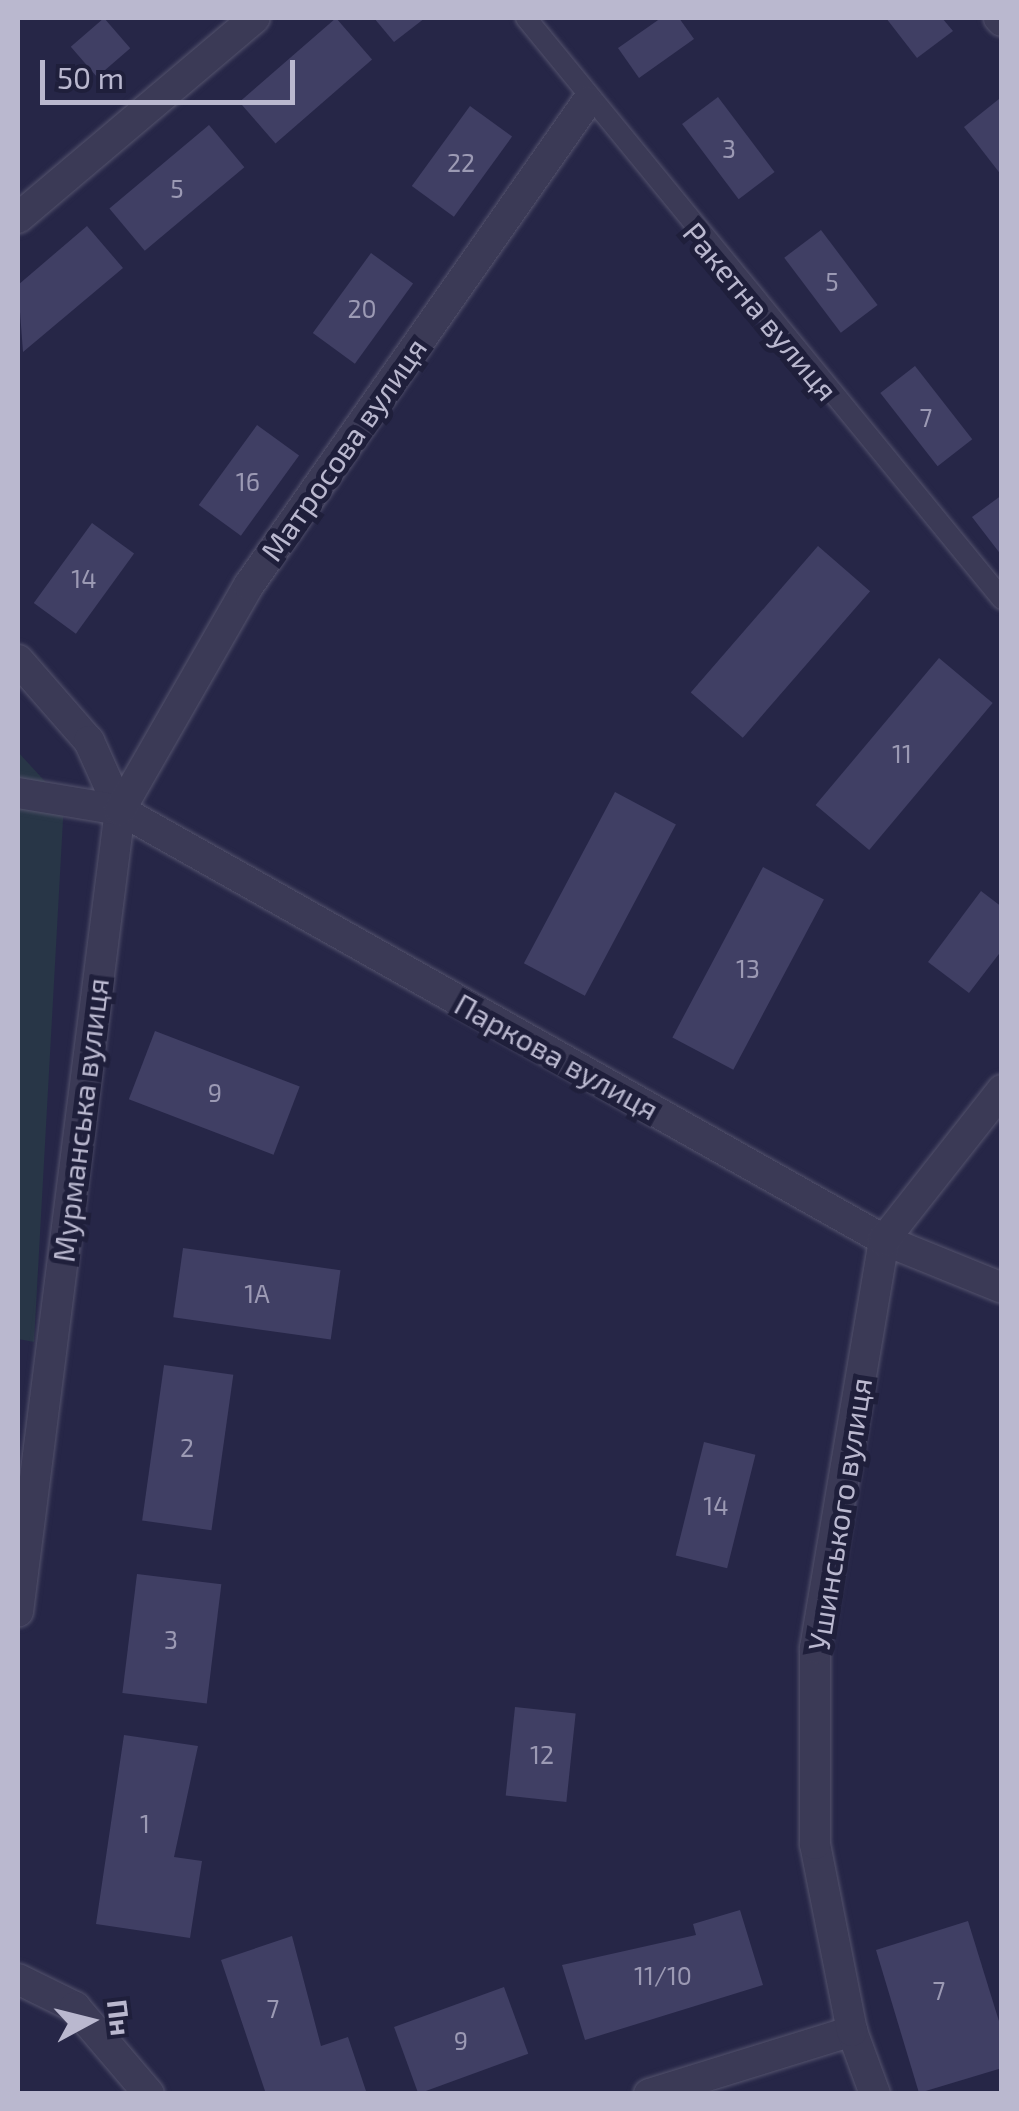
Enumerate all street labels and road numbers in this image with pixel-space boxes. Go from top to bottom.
street label: Ракетна вулиця [676,215,846,407]
street label: Матросова вулиця [253,331,433,567]
street label: Мурманська вулиця [45,976,115,1264]
street label: Паркова вулиця [449,985,665,1127]
street label: Ушинського вулиця [800,1375,878,1653]

